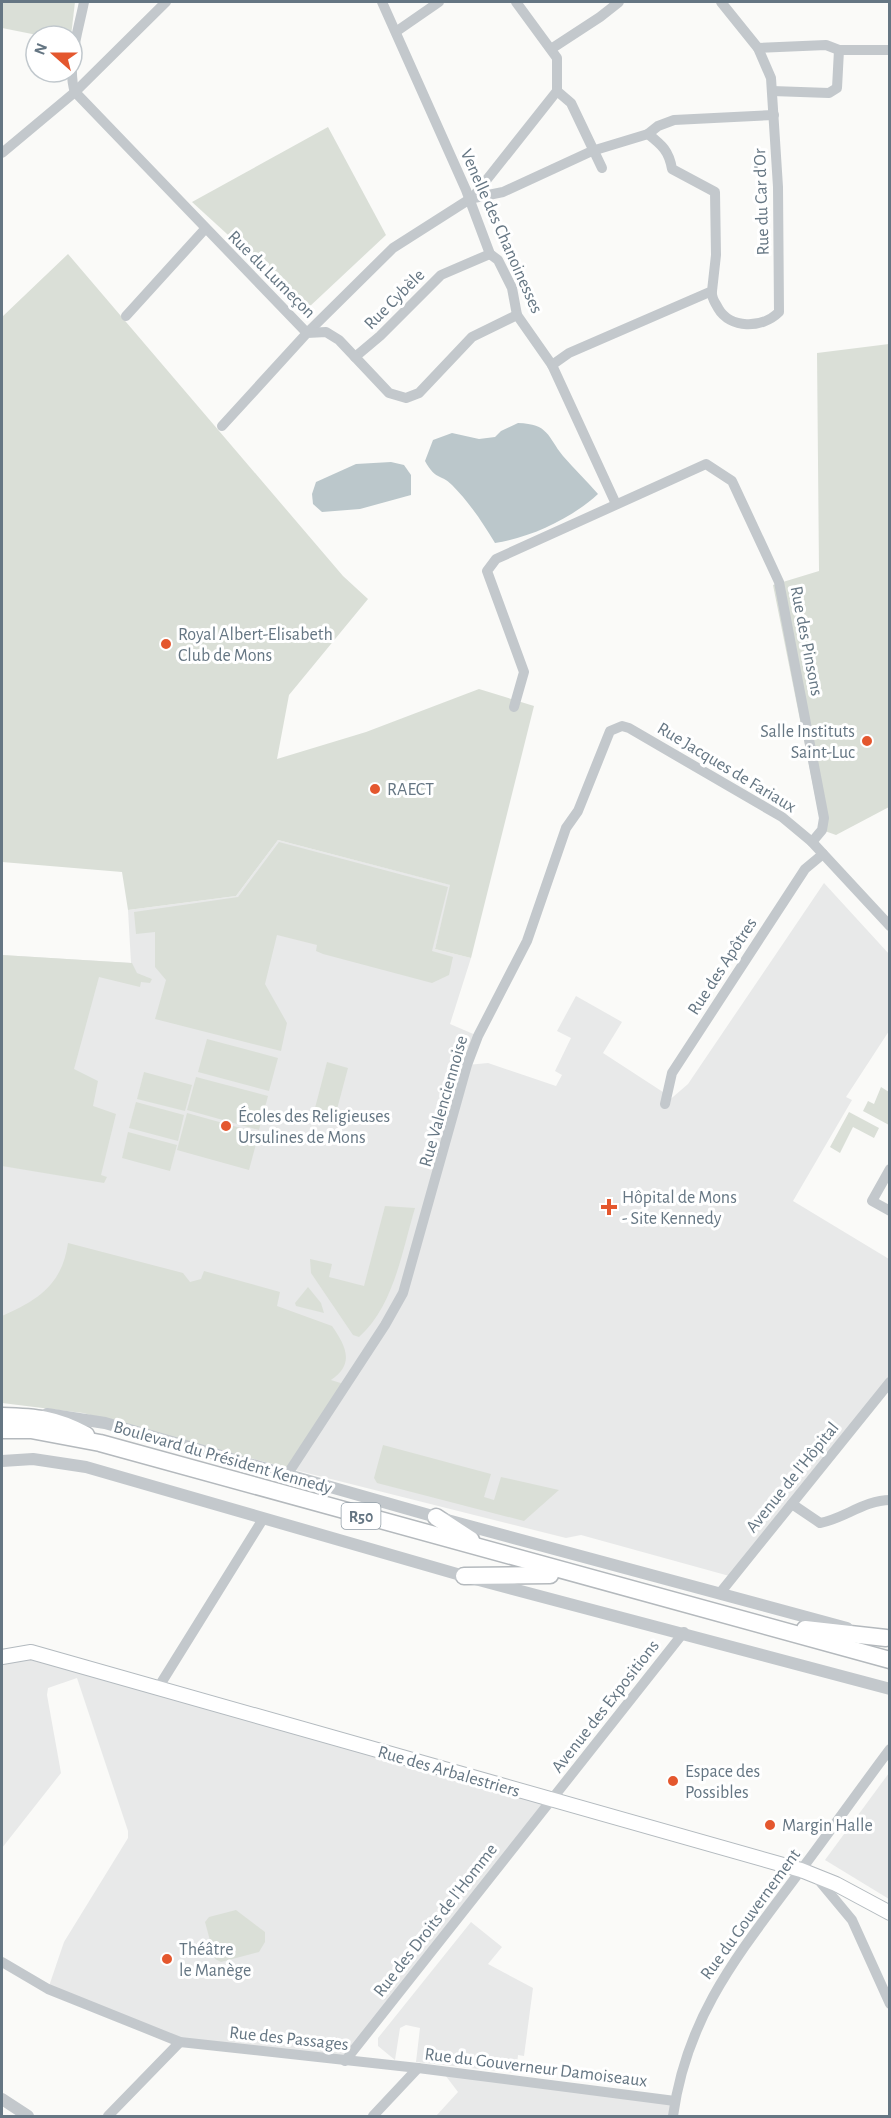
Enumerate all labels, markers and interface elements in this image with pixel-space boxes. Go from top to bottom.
north arrow [24,24,84,84]
text: N [31,41,50,57]
street label: Venelle des Chanoinesses [457,147,545,316]
street label: Rue du Car d'Or [751,148,773,256]
street label: Rue du Lumeçon [224,227,319,322]
street label: Rue Cybèle [361,266,428,333]
street label: Rue des Pinsons [787,585,825,698]
place label: Royal Albert-Elisabeth Club de Mons [178,626,333,665]
marker: Royal Albert-Elisabeth Club de Mons [159,637,173,651]
street label: Rue Jacques de Fariaux [654,719,799,816]
place label: Salle Instituts Saint-Luc [760,723,855,762]
marker: Salle Instituts Saint-Luc [860,734,874,748]
place label: RAECT [387,781,434,799]
marker: RAECT [368,782,382,796]
street label: Rue des Apôtres [685,915,761,1018]
street label: Rue Valenciennoise [417,1034,471,1169]
place label: Écoles des Religieuses Ursulines de Mons [238,1105,390,1147]
marker: Écoles des Religieuses Ursulines de Mons [219,1119,233,1133]
place label: Hôpital de Mons - Site Kennedy [622,1189,737,1228]
marker: Hôpital de Mons - Site Kennedy [600,1198,618,1216]
street label: Boulevard du Président Kennedy [111,1418,334,1498]
street label: Avenue de l'Hôpital [743,1419,843,1536]
road number: R50 [342,1503,380,1529]
street label: Avenue des Expositions [549,1637,663,1776]
street label: Rue des Arbalestriers [376,1743,522,1801]
place label: Espace des Possibles [685,1763,760,1802]
marker: Espace des Possibles [666,1774,680,1788]
place label: Margin Halle [782,1817,873,1835]
marker: Margin Halle [763,1818,777,1832]
street label: Rue des Droits de l'Homme [371,1841,501,2001]
street label: Rue du Gouvernement [698,1846,804,1983]
place label: Théâtre le Manège [179,1941,251,1980]
marker: Théâtre le Manège [160,1952,174,1966]
street label: Rue des Passages [228,2024,349,2054]
street label: Rue du Gouverneur Damoiseaux [423,2045,648,2091]

